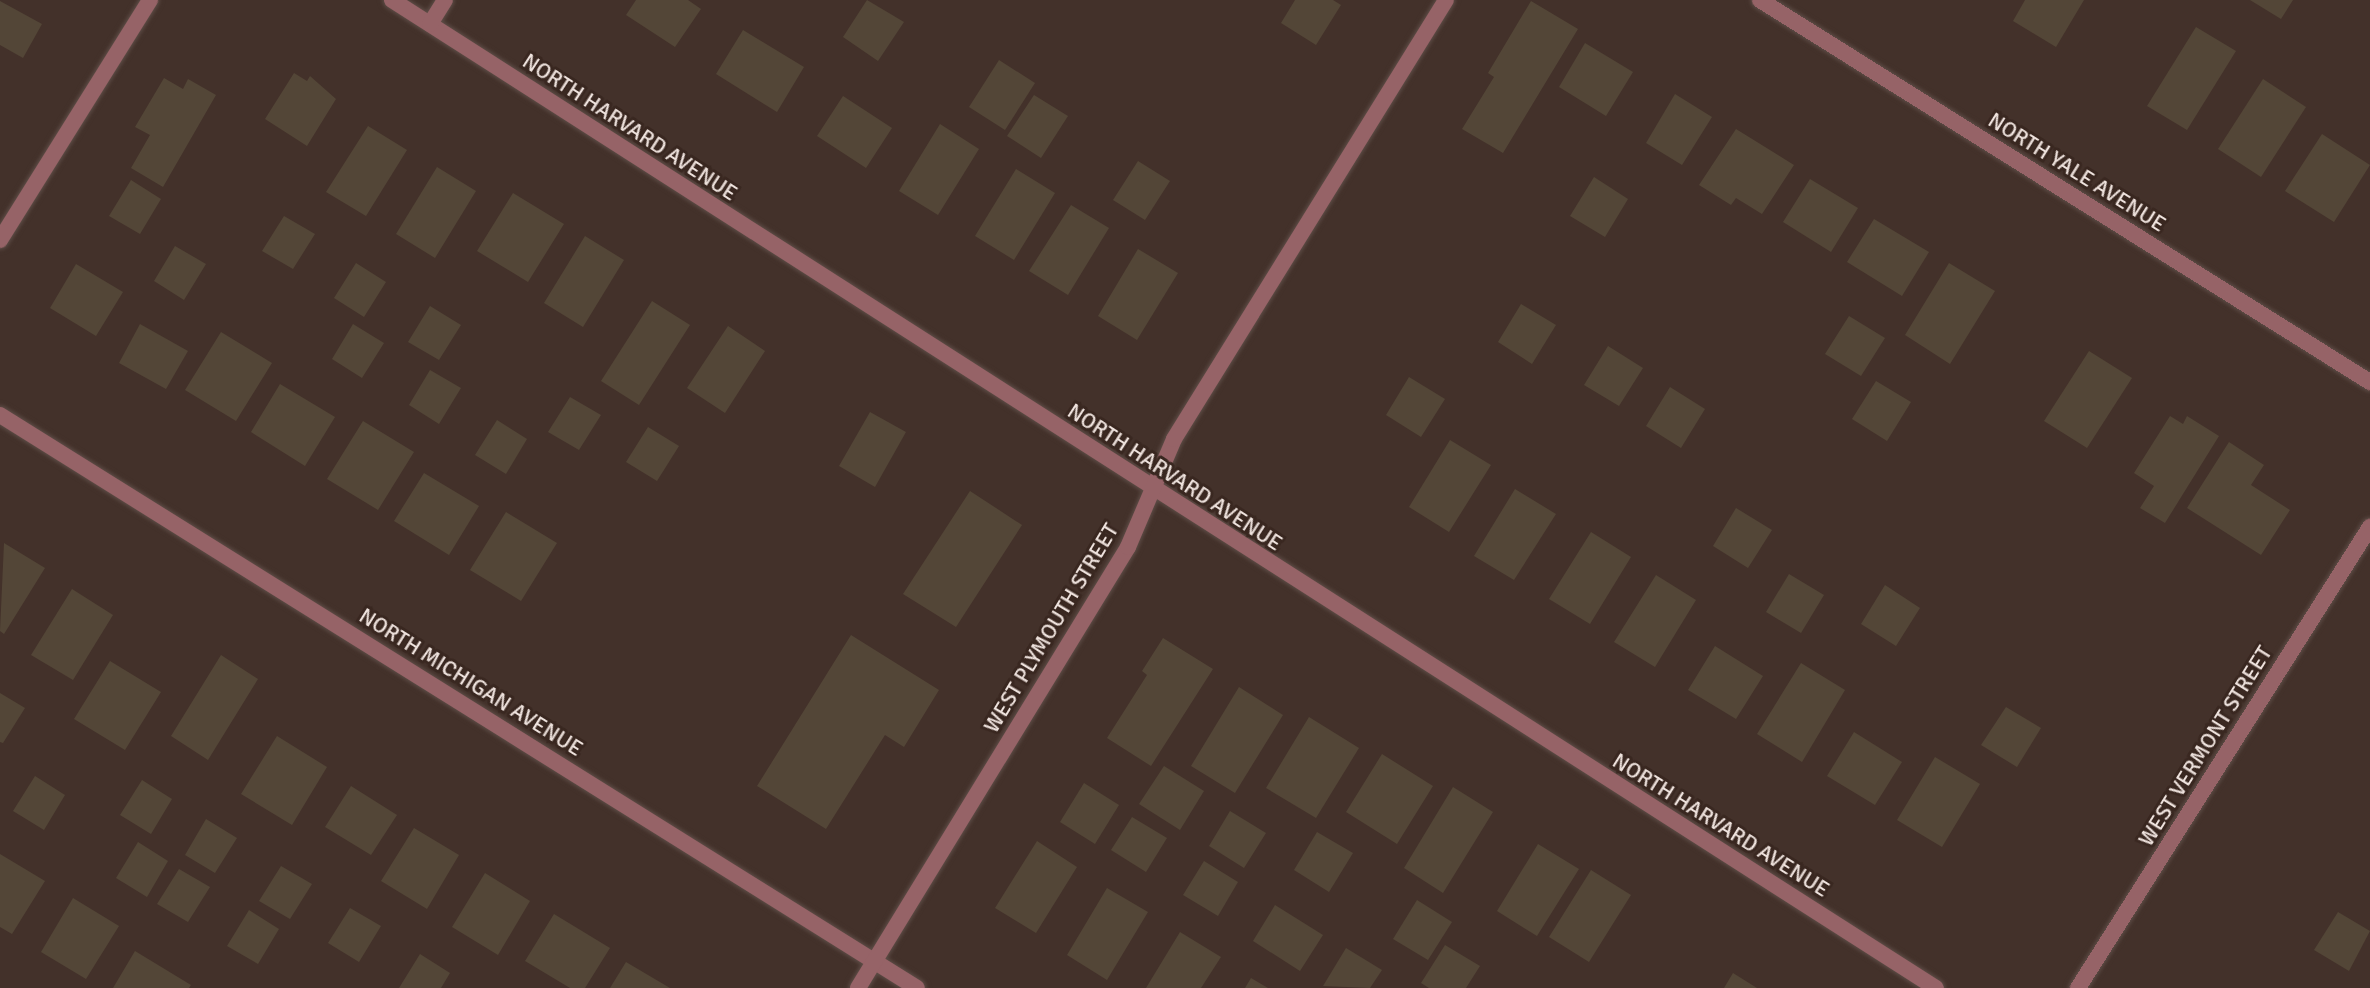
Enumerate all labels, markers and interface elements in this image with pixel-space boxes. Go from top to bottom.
street label: NORTH HARVARD AVENUE [518,48,742,206]
street label: NORTH YALE AVENUE [1983,107,2171,237]
street label: NORTH HARVARD AVENUE [1063,398,1287,556]
street label: WEST PLYMOUTH STREET [978,519,1124,737]
street label: NORTH MICHIGAN AVENUE [354,602,588,762]
street label: WEST VERMONT STREET [2133,641,2277,851]
street label: NORTH HARVARD AVENUE [1608,747,1834,903]

